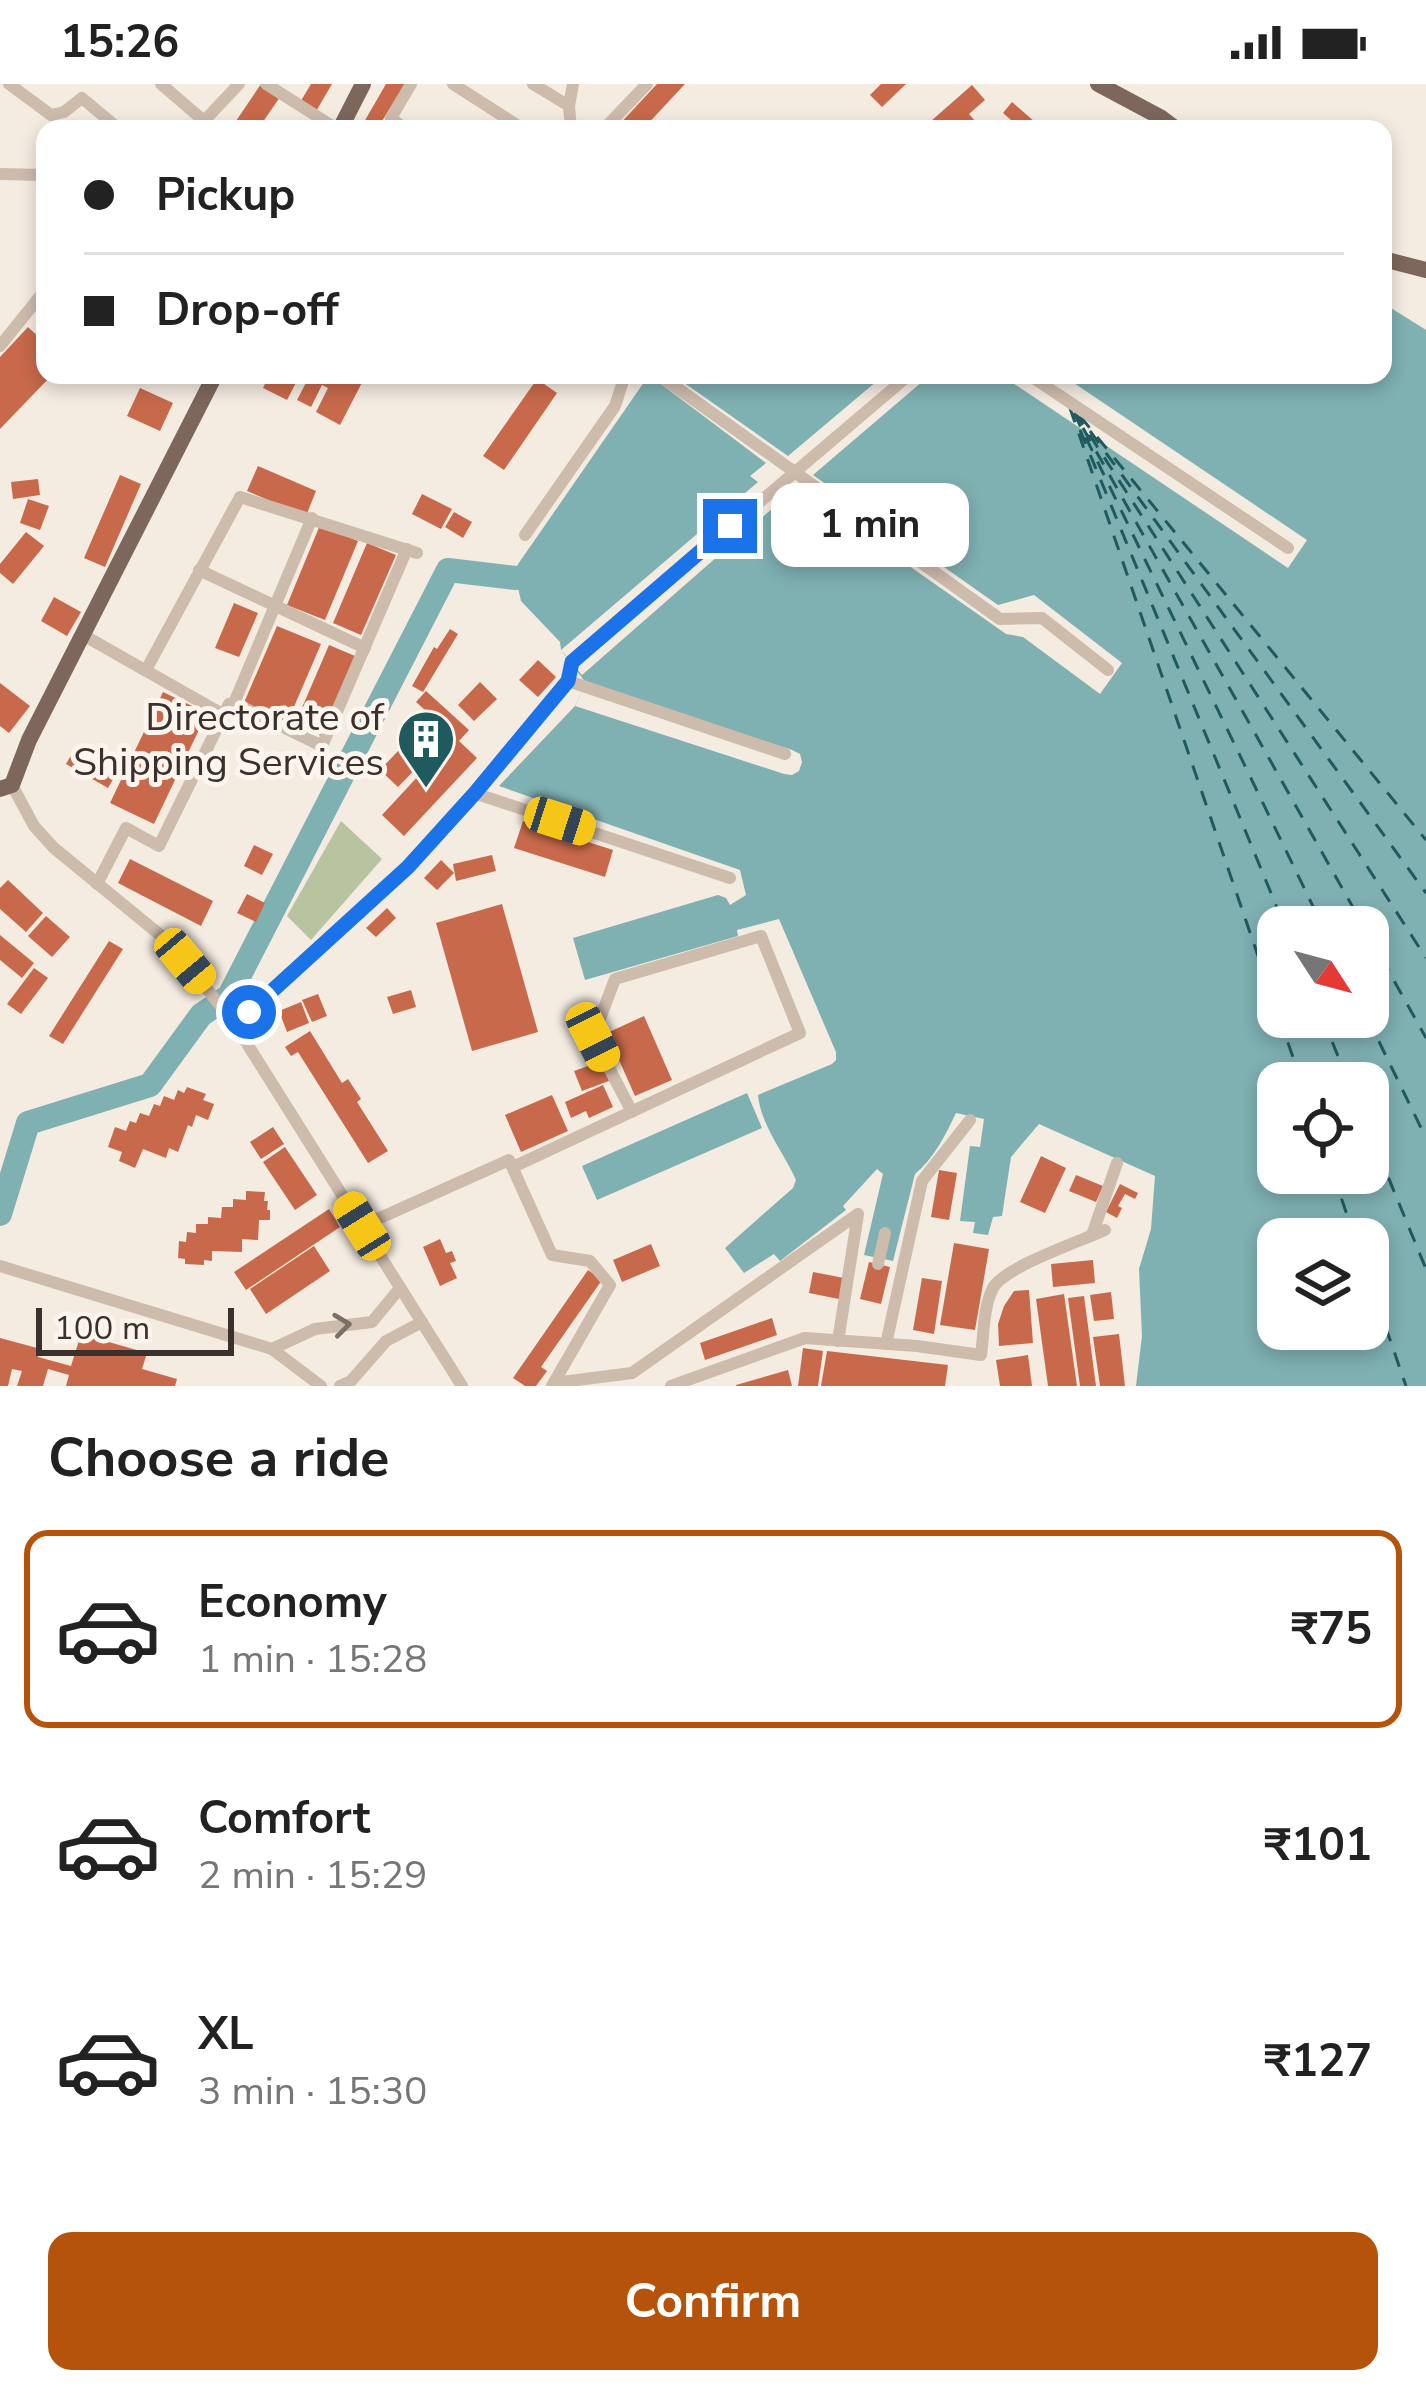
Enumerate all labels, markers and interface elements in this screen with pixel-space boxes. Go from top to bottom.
text: 15:26 [60,12,179,73]
text: Pickup [156,165,295,226]
text: Drop-off [156,280,339,341]
callout: 1 min [772,484,970,568]
text: 1 min [820,498,920,551]
route end [703,499,757,553]
place label: Directorate of Shipping Services [73,691,385,789]
building icon: Directorate of Shipping Services [395,708,457,790]
car [520,793,600,849]
north arrow [1257,906,1389,1038]
map controls [1257,906,1389,1350]
car [148,922,222,1000]
route start [222,985,276,1039]
car [561,997,625,1077]
button: locate [1257,1062,1389,1194]
car [328,1186,396,1266]
button: layers [1257,1218,1389,1350]
scale bar [36,1302,234,1355]
text: 100 m [54,1306,150,1351]
one-way arrow [332,1313,352,1339]
text: Choose a ride [48,1421,389,1495]
text: Economy [198,1572,387,1633]
icon: car [54,1575,162,1683]
text: ₹75 [1291,1599,1372,1660]
text: 1 min · 15:28 [198,1633,427,1686]
text: Comfort [198,1788,370,1849]
icon: car [54,1791,162,1899]
text: ₹101 [1264,1815,1372,1876]
text: 2 min · 15:29 [198,1849,427,1902]
text: XL [198,2004,254,2065]
icon: car [54,2007,162,2115]
text: ₹127 [1264,2031,1372,2092]
text: 3 min · 15:30 [198,2065,427,2118]
button: Confirm [48,2232,1378,2370]

